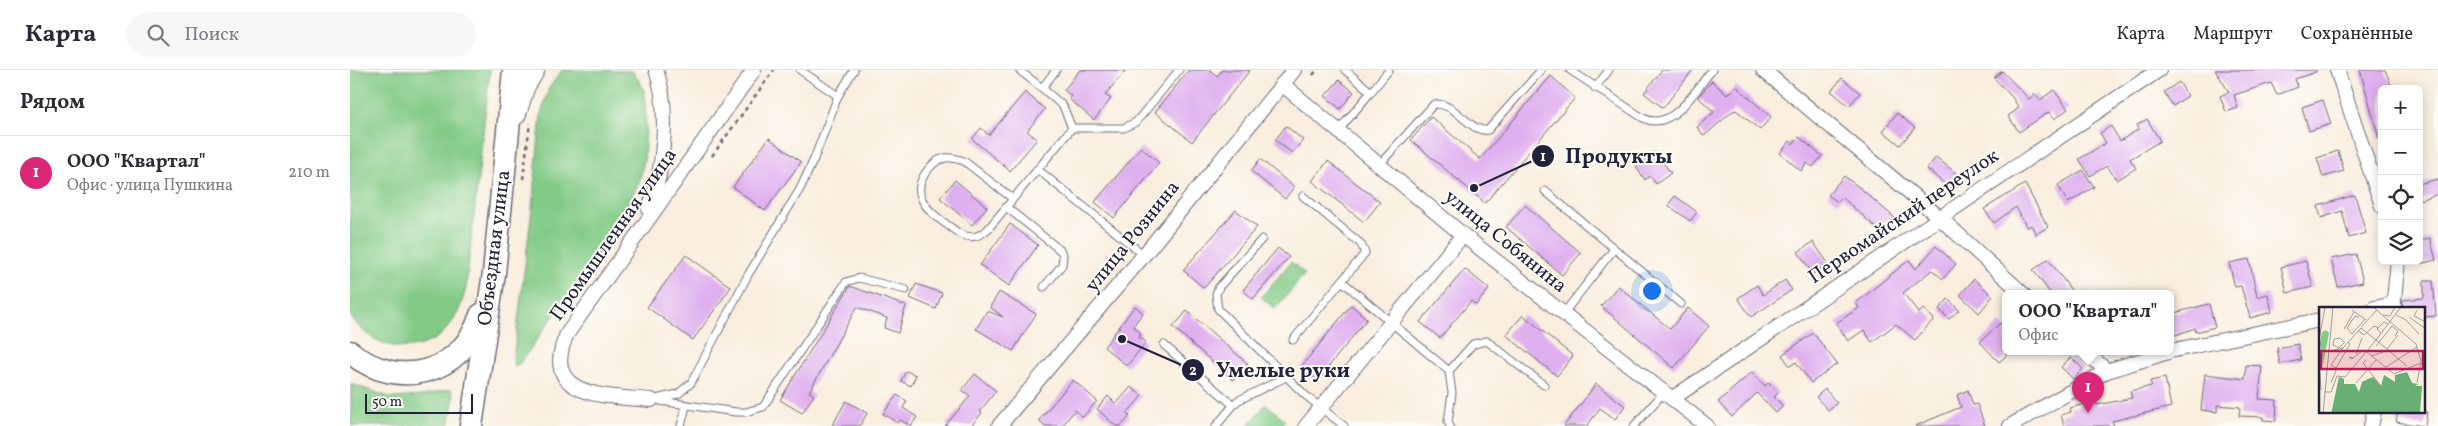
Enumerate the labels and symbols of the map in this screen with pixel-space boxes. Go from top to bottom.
callout: Продукты [1530,138,1683,174]
street label: Первомайский переулок [1803,142,2005,291]
street label: Промышленная улица [544,143,684,327]
text: Продукты [1565,143,1673,172]
text: 1 [1540,147,1546,168]
street label: Объездная улица [472,169,518,327]
street label: улица Рознина [1079,175,1187,299]
street label: улица Собянина [1438,184,1572,300]
your location [1639,278,1665,304]
inset map [2319,307,2426,414]
callout: Умелые руки [1180,352,1360,388]
text: Умелые руки [1216,357,1350,386]
text: 2 [1189,361,1197,382]
pin: 1 [2072,372,2104,413]
scale bar [365,391,472,414]

